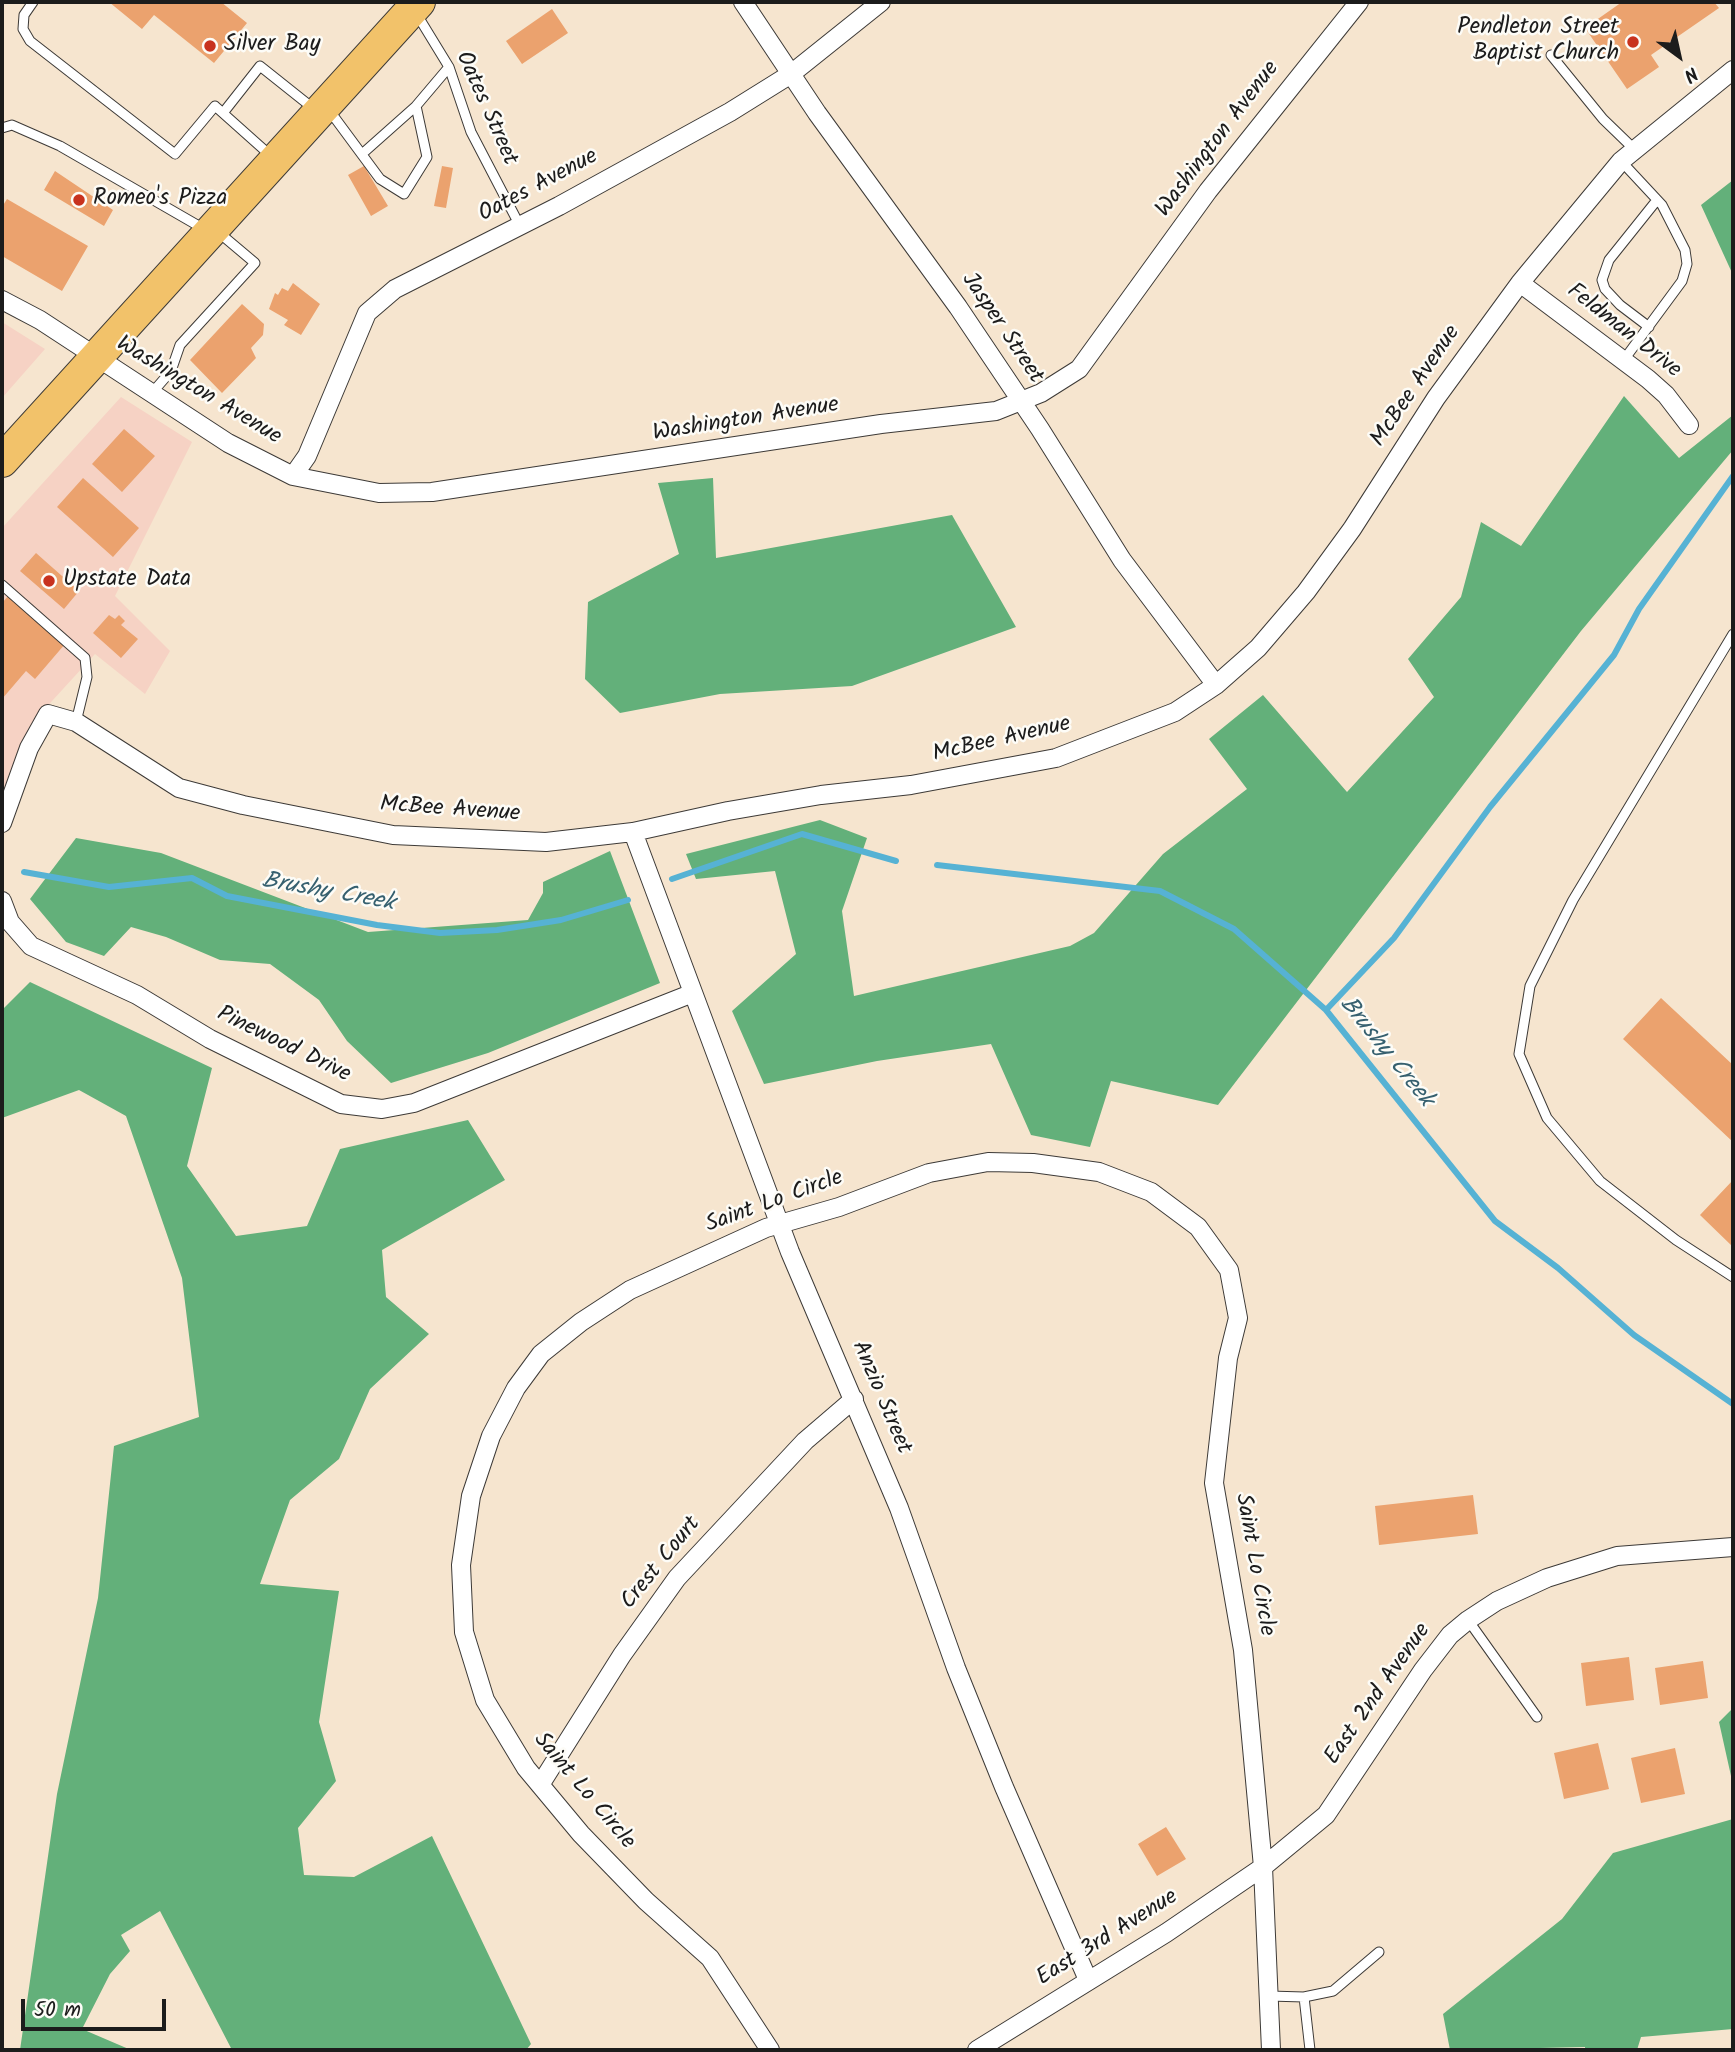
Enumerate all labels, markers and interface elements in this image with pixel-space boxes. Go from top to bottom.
place label: Pendleton Street Baptist Church [1457,15,1619,69]
north arrow [1644,21,1714,91]
place label: Silver Bay [224,32,320,60]
marker: Pendleton Street Baptist Church [1625,34,1641,50]
marker: Silver Bay [202,38,218,54]
street label: Oates Street [448,48,522,170]
street label: Washington Avenue [1151,57,1287,223]
text: N [1677,58,1704,89]
street label: Oates Avenue [475,144,603,230]
place label: Romeo's Pizza [93,186,227,214]
marker: Romeo's Pizza [71,192,87,208]
street label: Jasper Street [954,268,1048,390]
street label: Feldman Drive [1560,279,1686,385]
street label: McBee Avenue [1366,321,1468,453]
street label: Washington Avenue [110,332,286,452]
street label: Washington Avenue [651,393,841,449]
place label: Upstate Data [63,567,191,595]
marker: Upstate Data [41,573,57,589]
street label: McBee Avenue [930,712,1074,770]
street label: McBee Avenue [379,792,521,830]
water label: Brushy Creek [260,868,396,920]
water label: Brushy Creek [1332,992,1438,1114]
street label: Pinewood Drive [212,1002,354,1090]
street label: Saint Lo Circle [703,1165,847,1241]
street label: Anzio Street [844,1337,916,1459]
street label: Saint Lo Circle [1227,1492,1279,1638]
street label: Crest Court [616,1512,708,1616]
street label: East 2nd Avenue [1320,1619,1438,1771]
street label: Saint Lo Circle [526,1728,640,1856]
street label: East 3rd Avenue [1032,1885,1184,1993]
scale bar [24,1986,170,2030]
text: 50 m [34,1994,81,2027]

